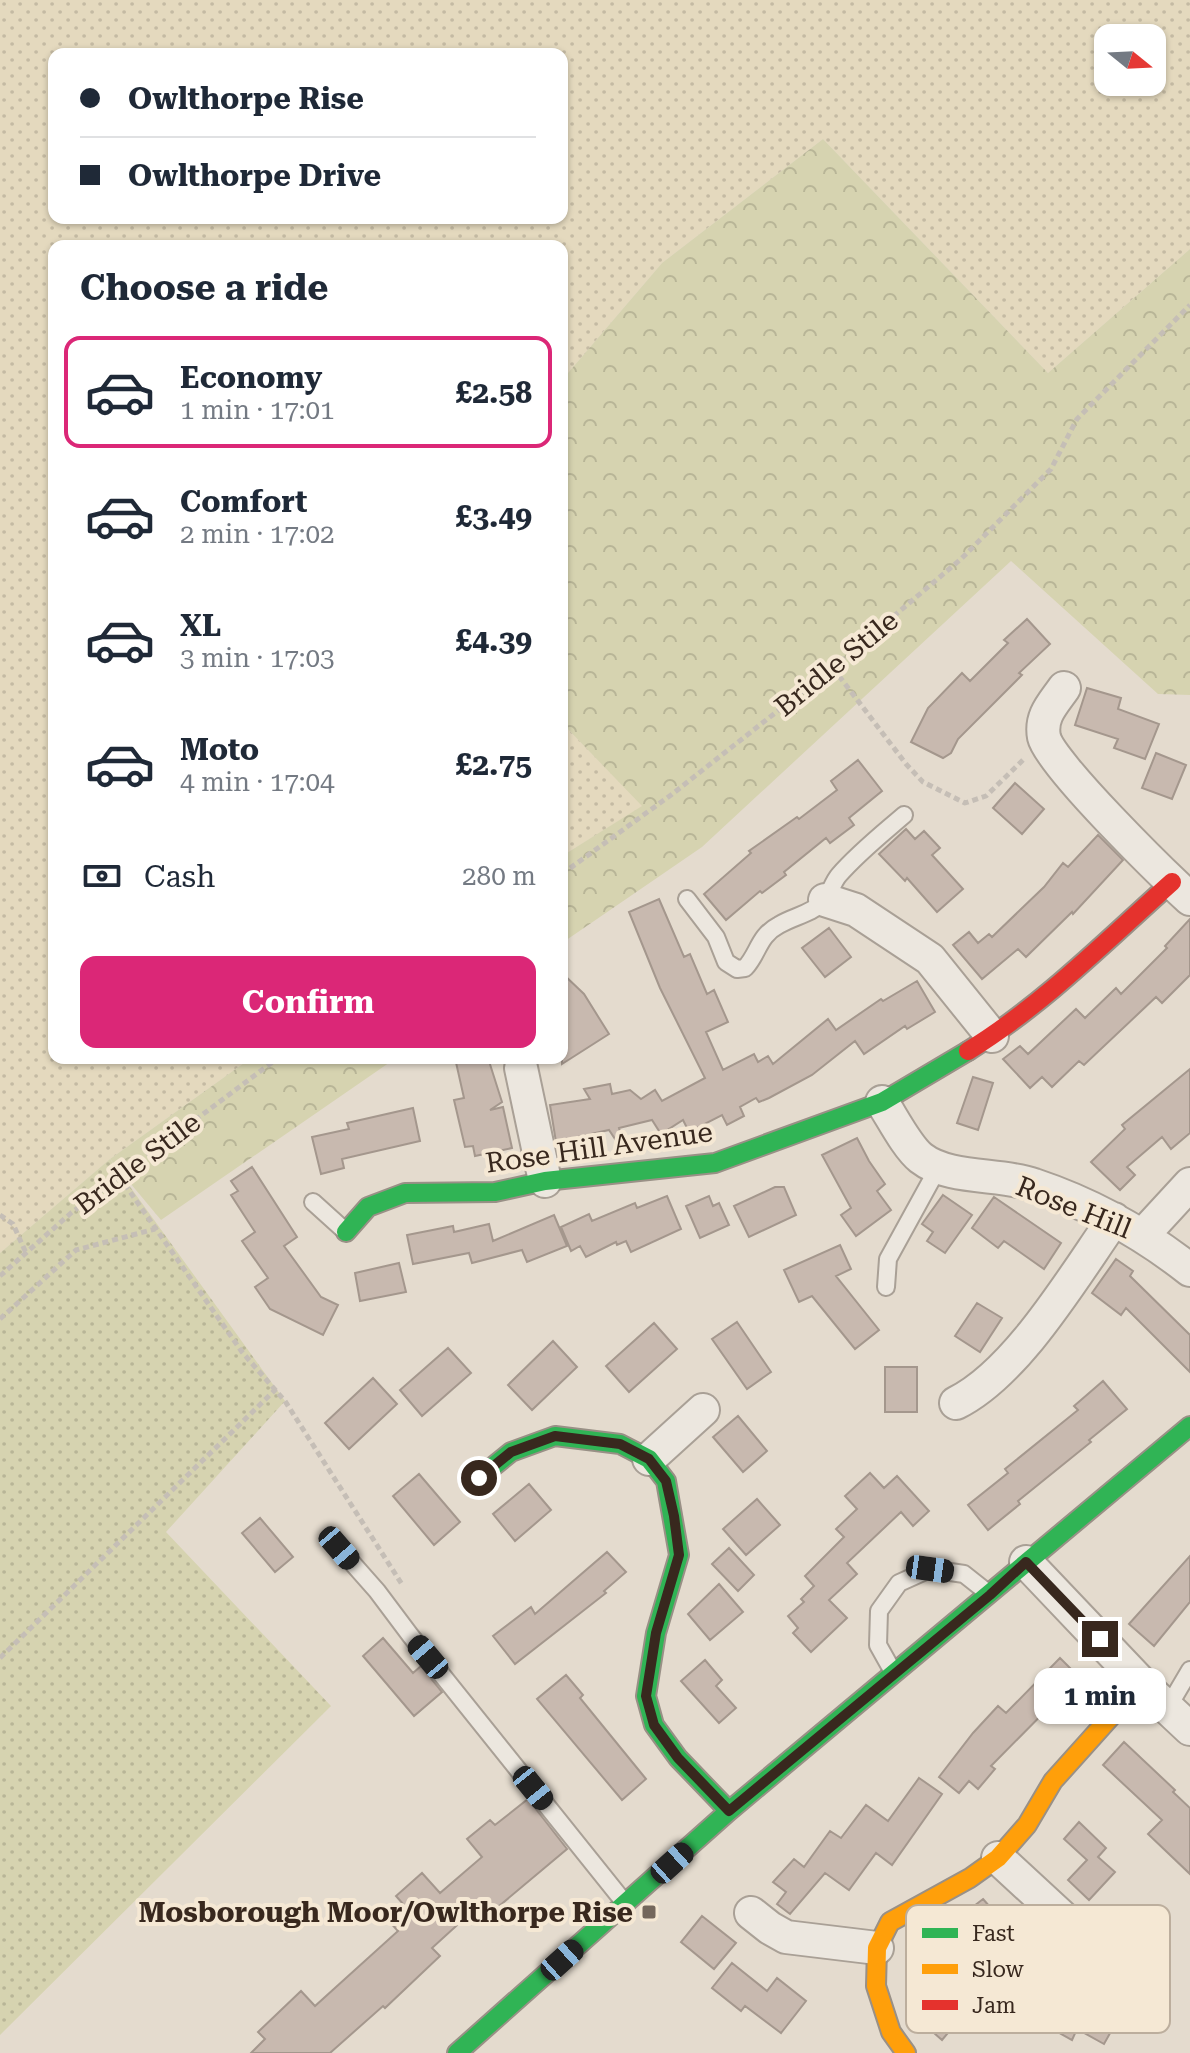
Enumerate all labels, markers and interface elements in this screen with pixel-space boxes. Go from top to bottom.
north arrow [1094,24,1166,96]
map controls [1094,24,1166,96]
text: Owlthorpe Rise [128,81,364,116]
text: Owlthorpe Drive [128,158,381,193]
text: Choose a ride [80,267,328,309]
icon: car [84,356,156,428]
text: Economy [180,360,322,395]
text: £2.58 [455,375,532,410]
text: 1 min · 17:01 [180,395,335,425]
icon: car [84,480,156,552]
text: Comfort [180,484,307,519]
text: £3.49 [455,499,532,534]
text: 2 min · 17:02 [180,519,335,549]
icon: car [84,604,156,676]
street label: Bridle Stile [768,604,905,723]
text: XL [180,608,221,643]
text: £4.39 [455,623,532,658]
text: 3 min · 17:03 [180,643,335,673]
icon: car [84,728,156,800]
text: Moto [180,732,259,767]
text: £2.75 [455,747,532,782]
text: 4 min · 17:04 [180,767,335,797]
icon: cash [80,854,124,898]
text: Cash [144,859,215,894]
text: 280 m [462,861,536,891]
button: Confirm [80,956,536,1048]
street label: Bridle Stile [68,1105,207,1221]
street label: Rose Hill Avenue [483,1115,715,1180]
street label: Rose Hill [1011,1169,1137,1246]
route start [461,1460,497,1496]
car [314,1522,364,1574]
car [905,1554,955,1584]
route end [1082,1621,1118,1657]
car [403,1631,453,1683]
callout: 1 min [1034,1667,1166,1723]
text: 1 min [1064,1681,1136,1711]
car [509,1762,557,1814]
car [646,1838,698,1888]
place label: Mosborough Moor/Owlthorpe Rise [139,1896,633,1929]
marker: Mosborough Moor/Owlthorpe Rise [640,1903,658,1921]
legend [906,1905,1170,2033]
text: Fast [972,1921,1015,1946]
car [536,1935,588,1985]
text: Slow [972,1957,1025,1982]
text: Jam [972,1993,1016,2018]

